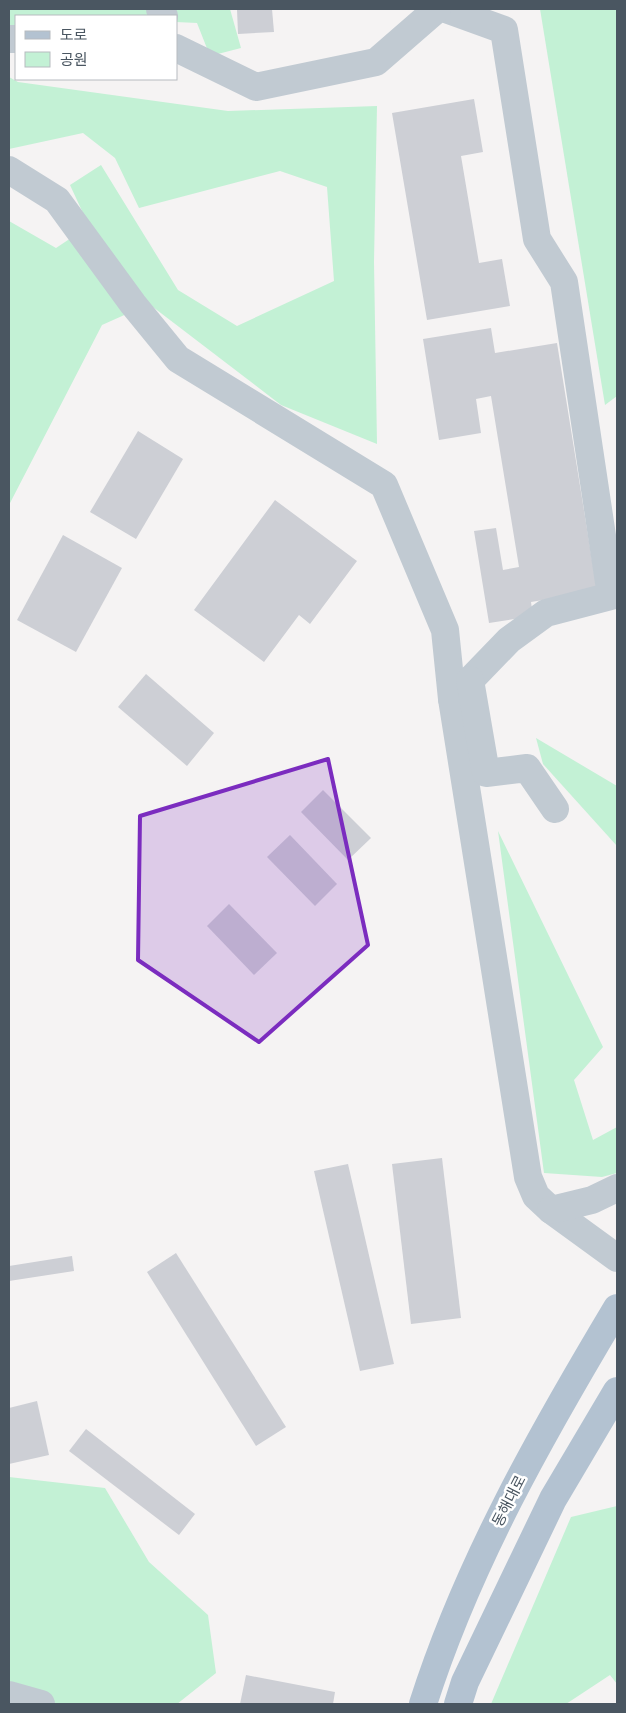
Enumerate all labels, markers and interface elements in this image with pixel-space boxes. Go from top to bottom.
legend [15,15,178,80]
text: 도로 [60,26,88,44]
text: 공원 [60,51,88,69]
street label: 동해대로 [488,1472,530,1530]

